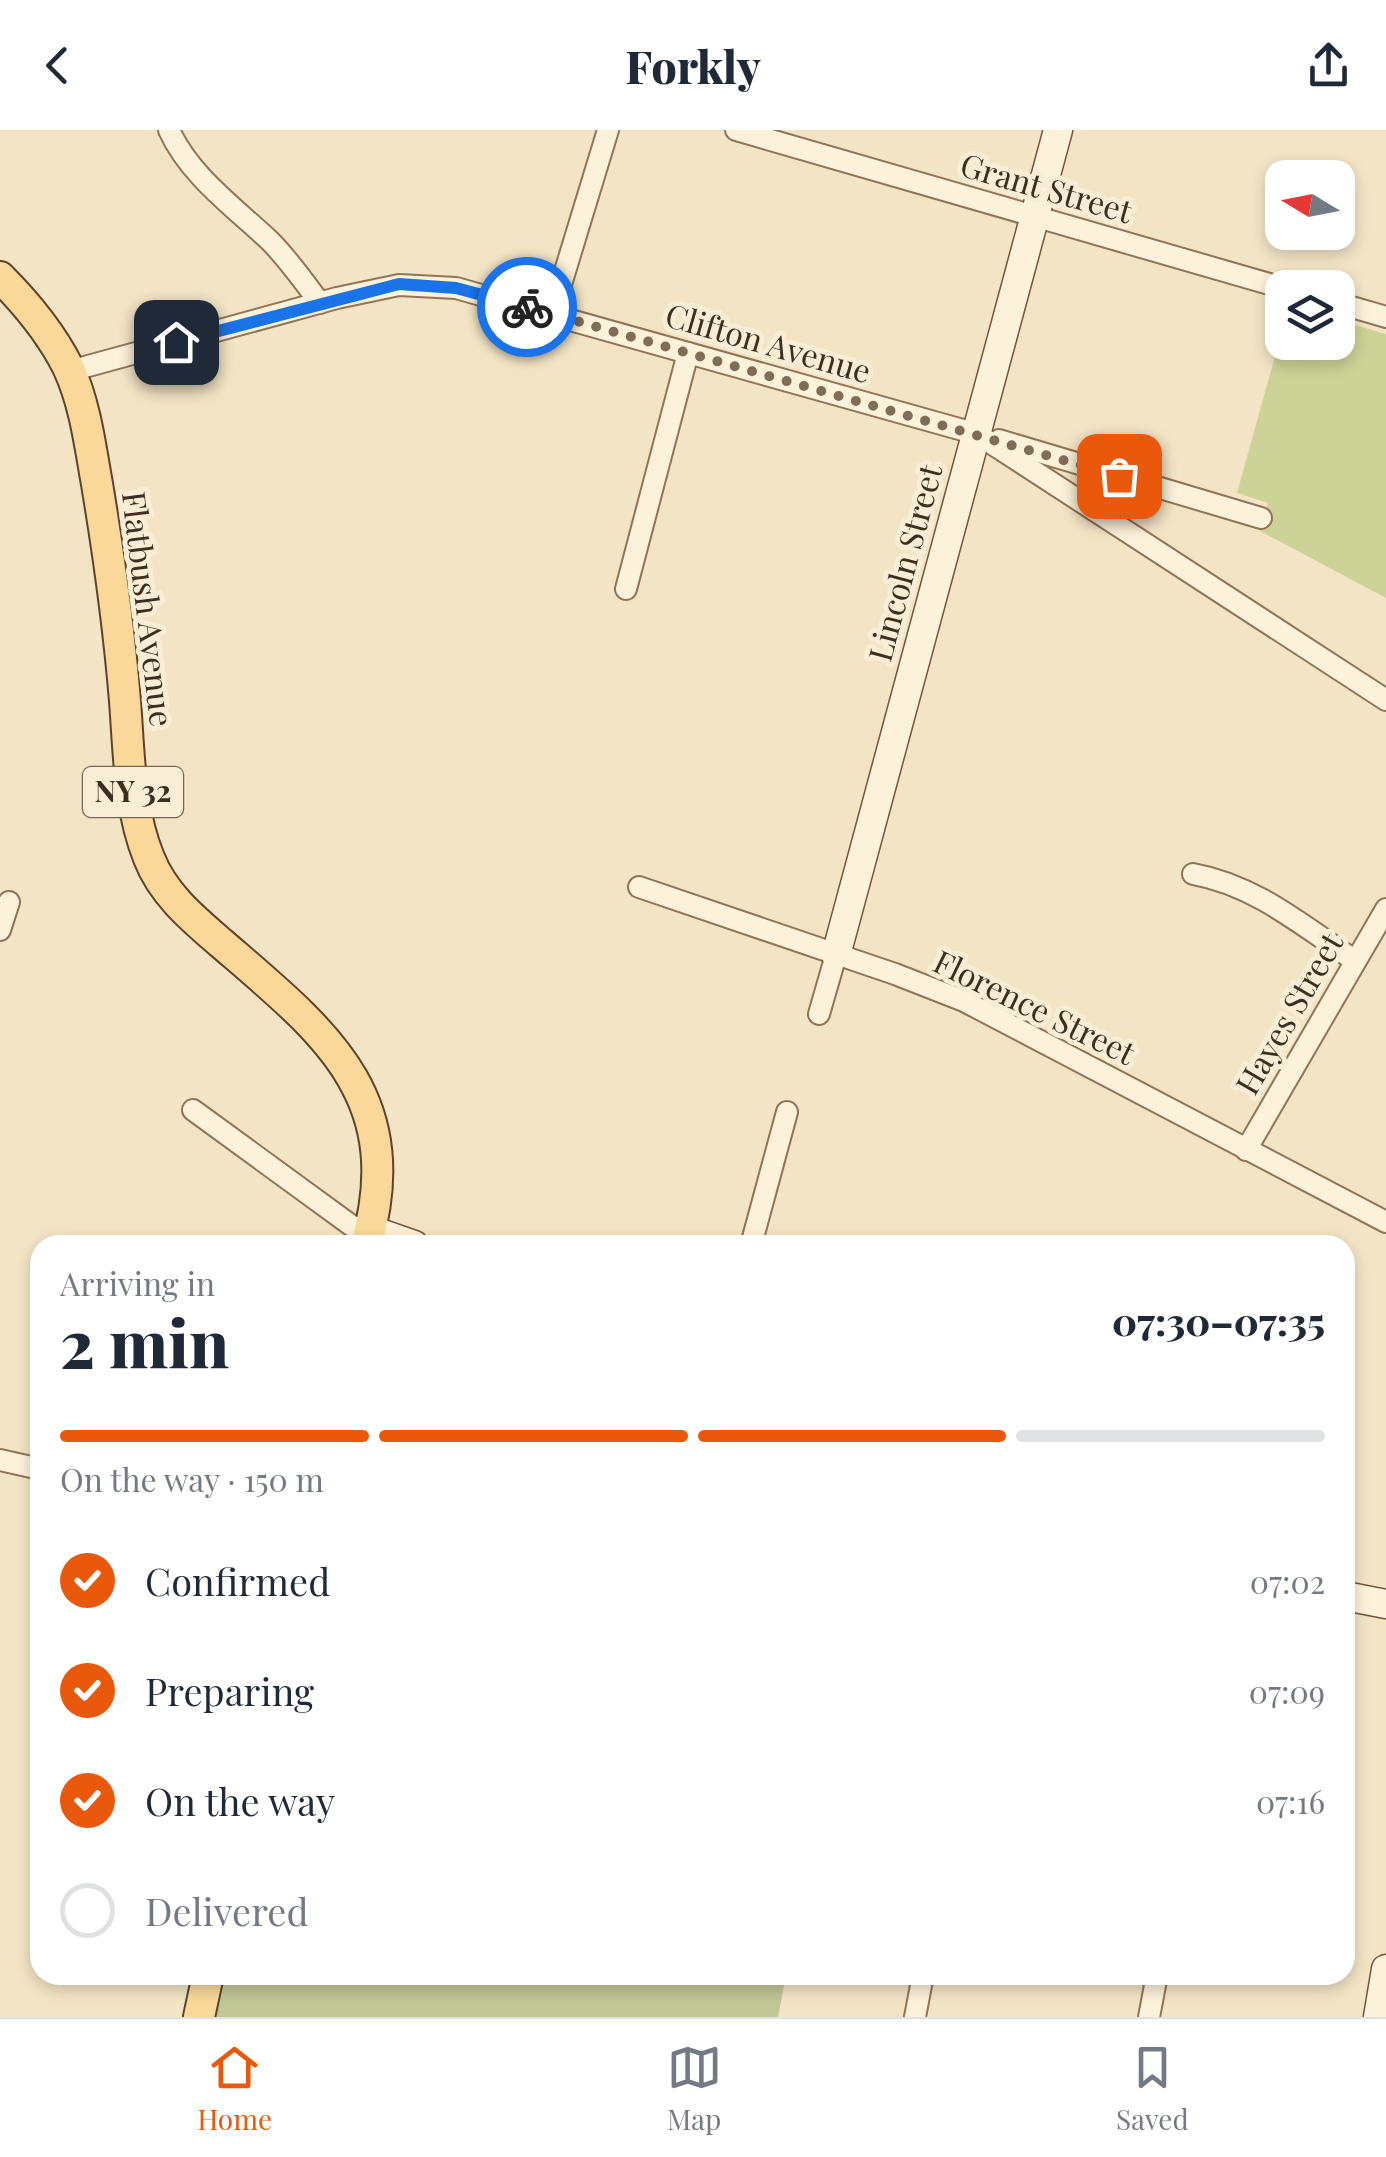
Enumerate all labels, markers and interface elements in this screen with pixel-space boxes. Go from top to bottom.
text: Forkly [625,35,761,95]
icon: back [30,38,85,93]
icon: share [1301,38,1356,93]
street label: Grant Street [956,142,1138,232]
north arrow [1265,160,1355,250]
map controls [1265,160,1355,360]
courier [477,257,577,357]
button: layers [1265,270,1355,360]
icon: bike [500,280,555,335]
street label: Clifton Avenue [661,292,876,391]
pin [134,300,219,385]
icon: home [149,315,204,370]
pin [1077,434,1162,519]
icon: bag [1092,449,1147,504]
street label: Lincoln Street [857,458,951,666]
street label: Flatbush Avenue [114,489,185,729]
road number: NY 32 [83,767,183,817]
street label: Hayes Street [1224,923,1352,1101]
street label: Florence Street [927,938,1143,1073]
text: Arriving in [60,1261,215,1304]
text: 07:30–07:35 [1112,1295,1325,1346]
text: 2 min [60,1298,229,1384]
text: On the way · 150 m [60,1457,324,1500]
icon: check [60,1553,115,1608]
text: Confirmed [145,1555,330,1606]
text: 07:02 [1250,1559,1325,1602]
icon: check [60,1663,115,1718]
text: Preparing [145,1665,314,1716]
text: 07:09 [1249,1669,1325,1712]
icon: check [60,1773,115,1828]
text: On the way [145,1775,335,1826]
text: 07:16 [1256,1779,1325,1822]
text: Delivered [145,1885,309,1936]
tab: Home [197,2040,272,2137]
tab: Map [667,2040,722,2137]
tab: Saved [1116,2040,1189,2137]

